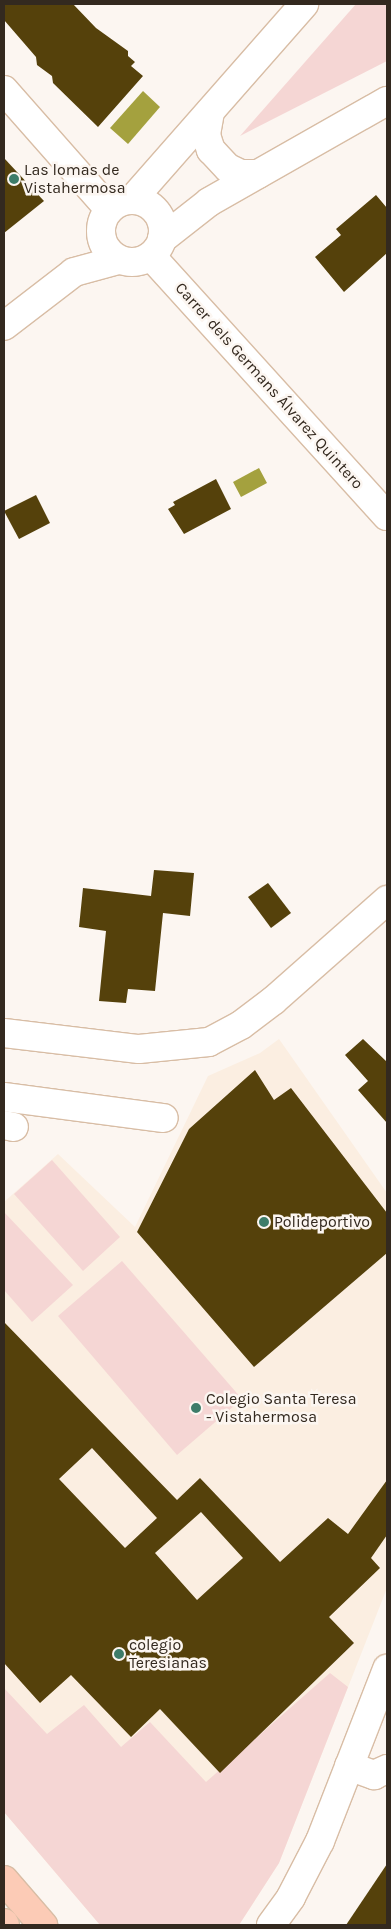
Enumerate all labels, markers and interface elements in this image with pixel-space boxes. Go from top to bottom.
place label: Las lomas de Vistahermosa [24,160,126,198]
marker: Las lomas de Vistahermosa [8,173,20,185]
street label: Carrer dels Germans Álvarez Quintero [171,279,367,493]
place label: Polideportivo [274,1212,370,1232]
marker: Polideportivo [258,1216,270,1228]
place label: Colegio Santa Teresa - Vistahermosa [206,1389,357,1427]
marker: Colegio Santa Teresa - Vistahermosa [190,1402,202,1414]
place label: colegio Teresianas [129,1635,207,1673]
marker: colegio Teresianas [113,1648,125,1660]

